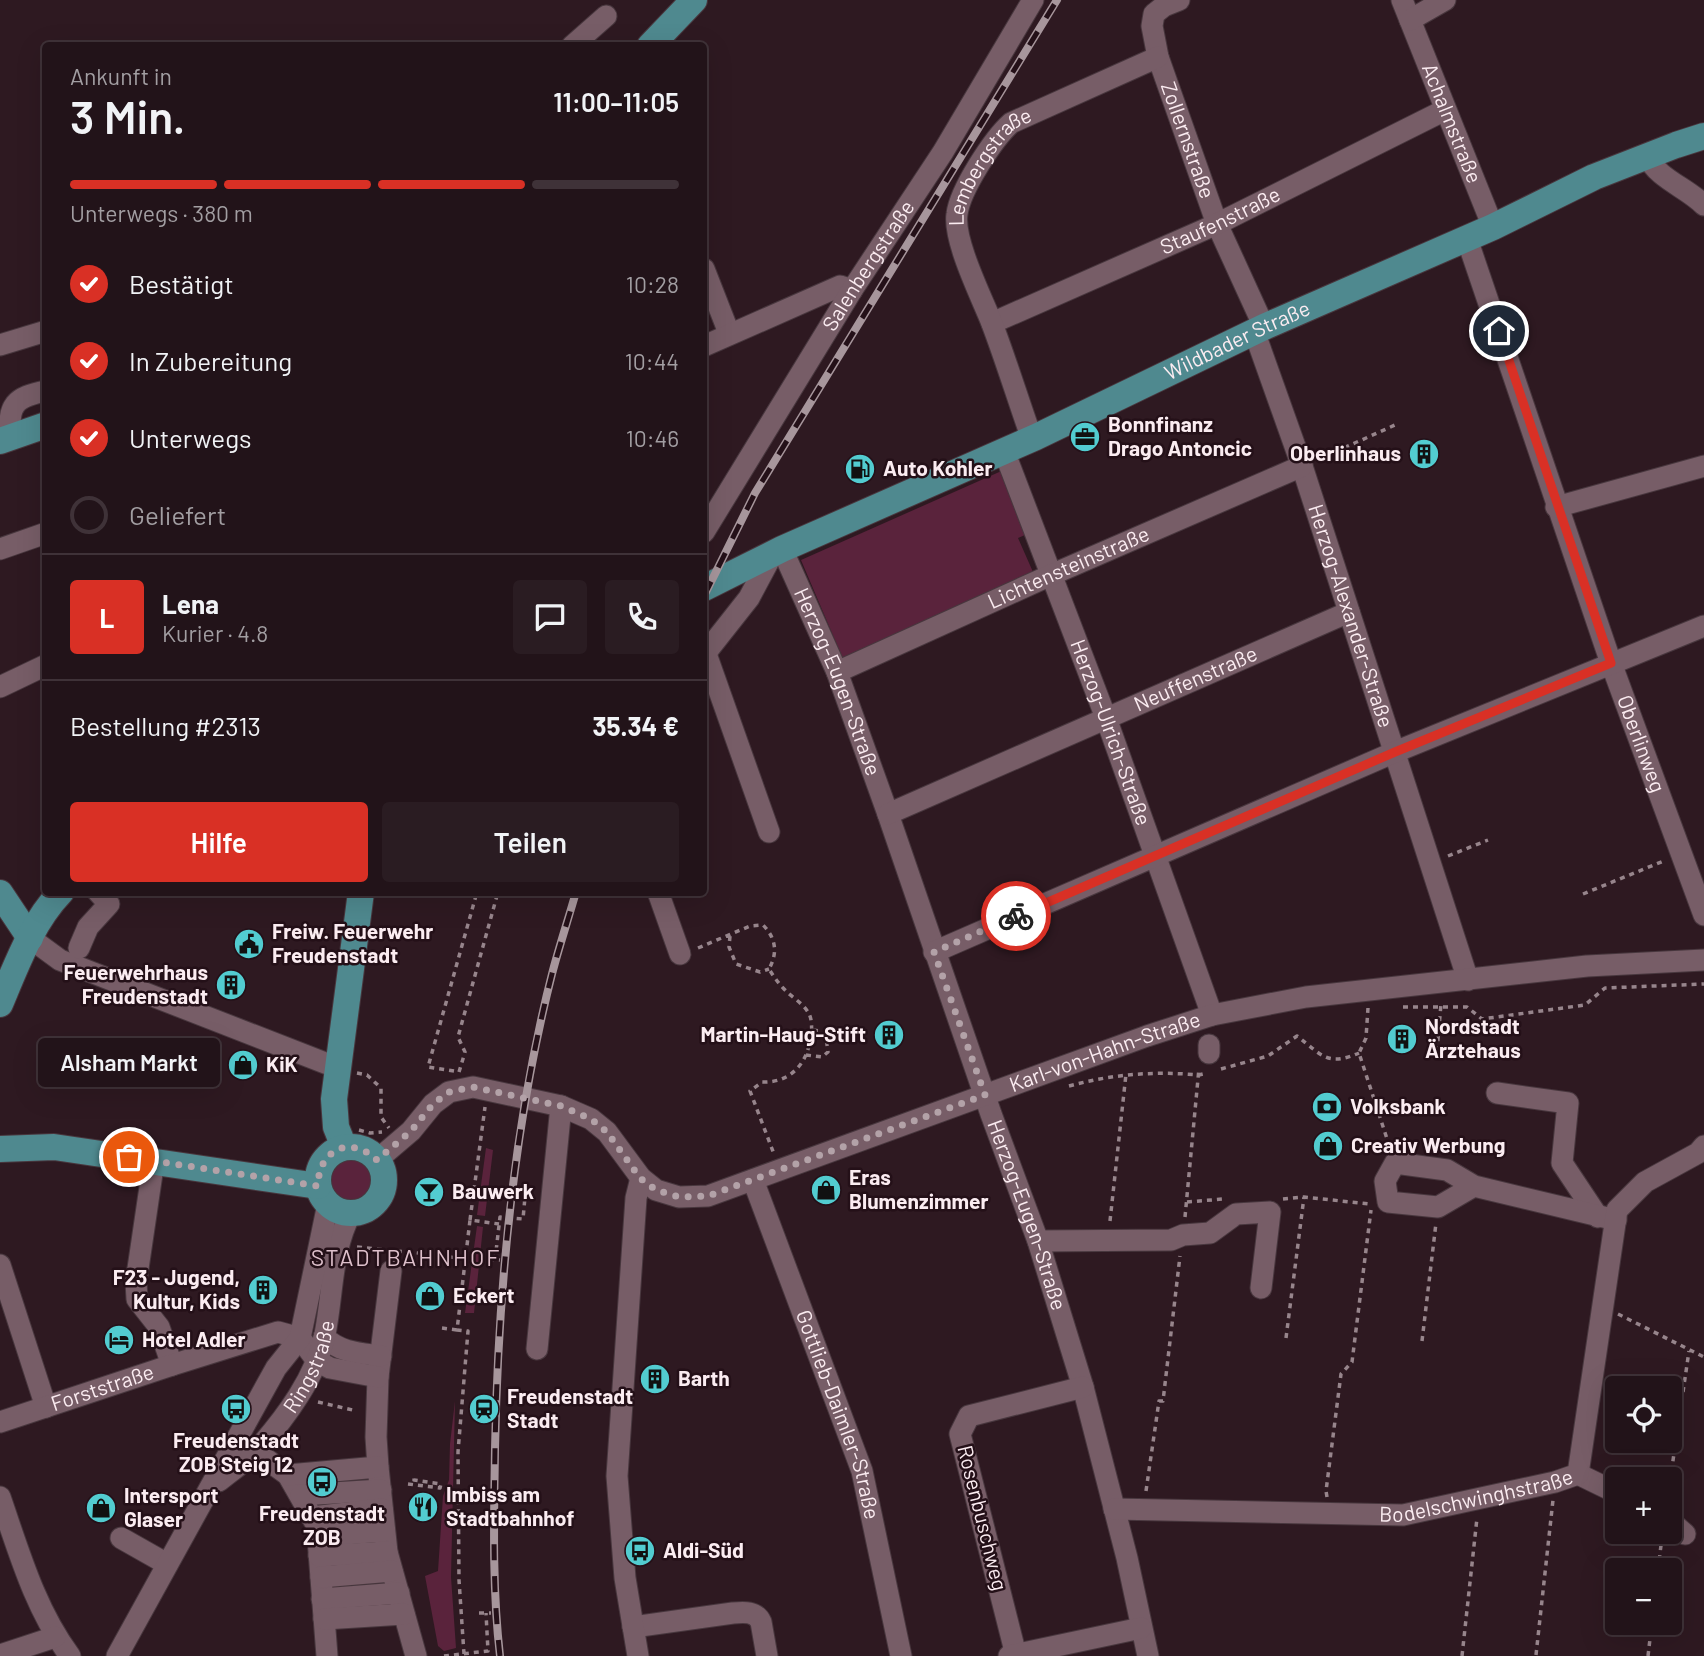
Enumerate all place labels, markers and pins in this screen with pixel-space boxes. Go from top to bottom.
pin [1469,301,1529,361]
place label: Bonnfinanz Drago Antoncic [1108,411,1252,460]
office icon: Bonnfinanz Drago Antoncic [1068,420,1102,454]
building icon: Oberlinhaus [1407,437,1441,471]
place label: Oberlinhaus [1290,440,1401,465]
fuel station icon: Auto Kohler [843,452,877,486]
place label: Auto Kohler [883,455,992,480]
place label: Freiw. Feuerwehr Freudenstadt [272,918,433,967]
public building icon: Freiw. Feuerwehr Freudenstadt [232,927,266,961]
place label: Feuerwehrhaus Freudenstadt [63,959,208,1008]
building icon: Feuerwehrhaus Freudenstadt [214,968,248,1002]
place label: Nordstadt Ärztehaus [1425,1013,1521,1062]
building icon: Martin-Haug-Stift [872,1018,906,1052]
place label: Martin-Haug-Stift [700,1021,866,1046]
building icon: Nordstadt Ärztehaus [1385,1022,1419,1056]
callout: Alsham Markt [38,1038,220,1087]
shop icon: KiK [226,1048,260,1082]
place label: KiK [266,1051,298,1076]
bank icon: Volksbank [1310,1090,1344,1124]
place label: Volksbank [1350,1093,1446,1118]
pin [99,1127,159,1187]
shop icon: Creativ Werbung [1311,1129,1345,1163]
place label: Creativ Werbung [1351,1132,1505,1157]
place label: Eras Blumenzimmer [849,1164,989,1213]
shop icon: Eras Blumenzimmer [809,1173,843,1207]
bar icon: Bauwerk [412,1175,446,1209]
place label: Bauwerk [452,1178,534,1203]
place label: F23 - Jugend, Kultur, Kids [113,1264,240,1313]
building icon: F23 - Jugend, Kultur, Kids [246,1273,280,1307]
shop icon: Eckert [413,1279,447,1313]
place label: Eckert [453,1282,514,1307]
hotel icon: Hotel Adler [102,1323,136,1357]
place label: Hotel Adler [142,1326,245,1351]
building icon: Barth [638,1362,672,1396]
place label: Barth [678,1365,730,1390]
place label: Freudenstadt Stadt [507,1383,633,1432]
bus stop icon: Freudenstadt ZOB Steig 12 [219,1392,253,1426]
station icon: Freudenstadt Stadt [467,1392,501,1426]
place label: Freudenstadt ZOB Steig 12 [173,1427,299,1476]
bus stop icon: Freudenstadt ZOB [305,1465,339,1499]
place label: Imbiss am Stadtbahnhof [446,1481,574,1530]
place label: Intersport Glaser [124,1482,218,1531]
restaurant icon: Imbiss am Stadtbahnhof [406,1490,440,1524]
shop icon: Intersport Glaser [84,1491,118,1525]
place label: Freudenstadt ZOB [259,1500,385,1549]
bus stop icon: Aldi-Süd [623,1534,657,1568]
place label: Aldi-Süd [663,1537,744,1562]

